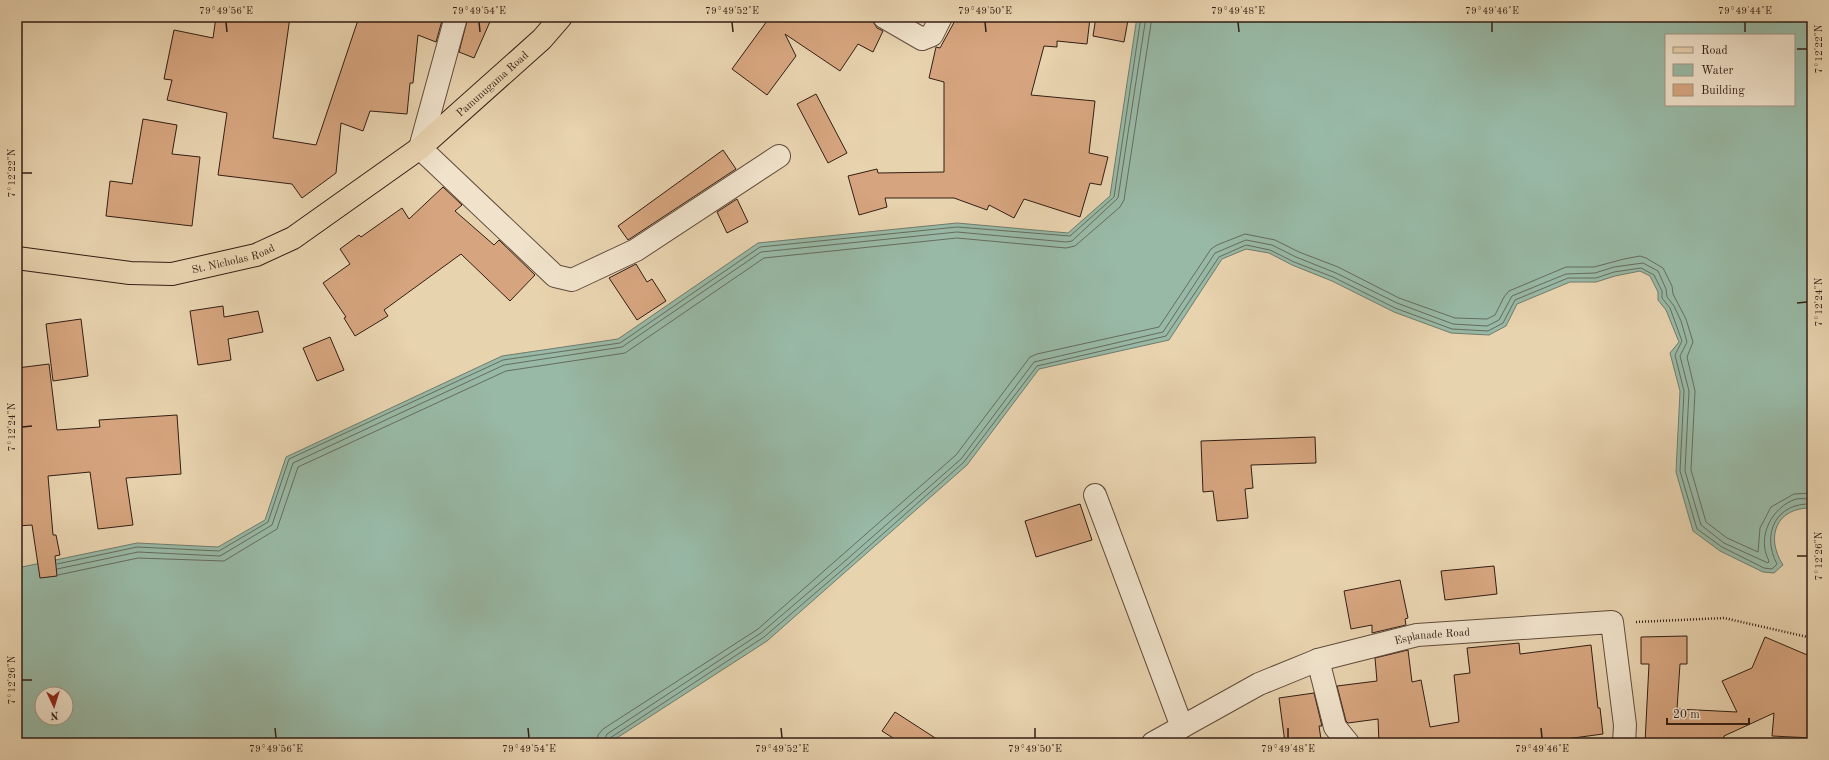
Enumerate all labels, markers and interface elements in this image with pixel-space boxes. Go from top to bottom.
text: 79°49'56"E [199,6,253,16]
text: 79°49'54"E [452,6,506,16]
text: 79°49'52"E [705,6,759,16]
text: 79°49'50"E [958,6,1012,16]
text: 79°49'48"E [1211,6,1265,16]
text: 79°49'46"E [1465,6,1519,16]
text: 79°49'44"E [1718,6,1772,16]
text: 7°12'22"N [1814,24,1824,73]
legend [1665,34,1795,106]
text: Road [1701,45,1728,57]
street label: Pamunugama Road [455,50,531,120]
text: Water [1701,65,1734,77]
text: Building [1701,85,1745,97]
text: 7°12'22"N [7,148,17,197]
street label: St. Nicholas Road [191,243,277,276]
text: 7°12'24"N [1814,277,1824,326]
text: 7°12'24"N [7,402,17,451]
text: 7°12'26"N [1814,531,1824,580]
street label: Esplanade Road [1393,627,1471,647]
text: 7°12'26"N [7,655,17,704]
north arrow [34,686,74,726]
scale bar [1667,700,1749,726]
text: N [49,709,59,720]
text: 20 m [1673,709,1700,721]
text: 79°49'56"E [249,744,303,754]
text: 79°49'54"E [502,744,556,754]
text: 79°49'52"E [755,744,809,754]
text: 79°49'50"E [1008,744,1062,754]
text: 79°49'48"E [1261,744,1315,754]
text: 79°49'46"E [1515,744,1569,754]

